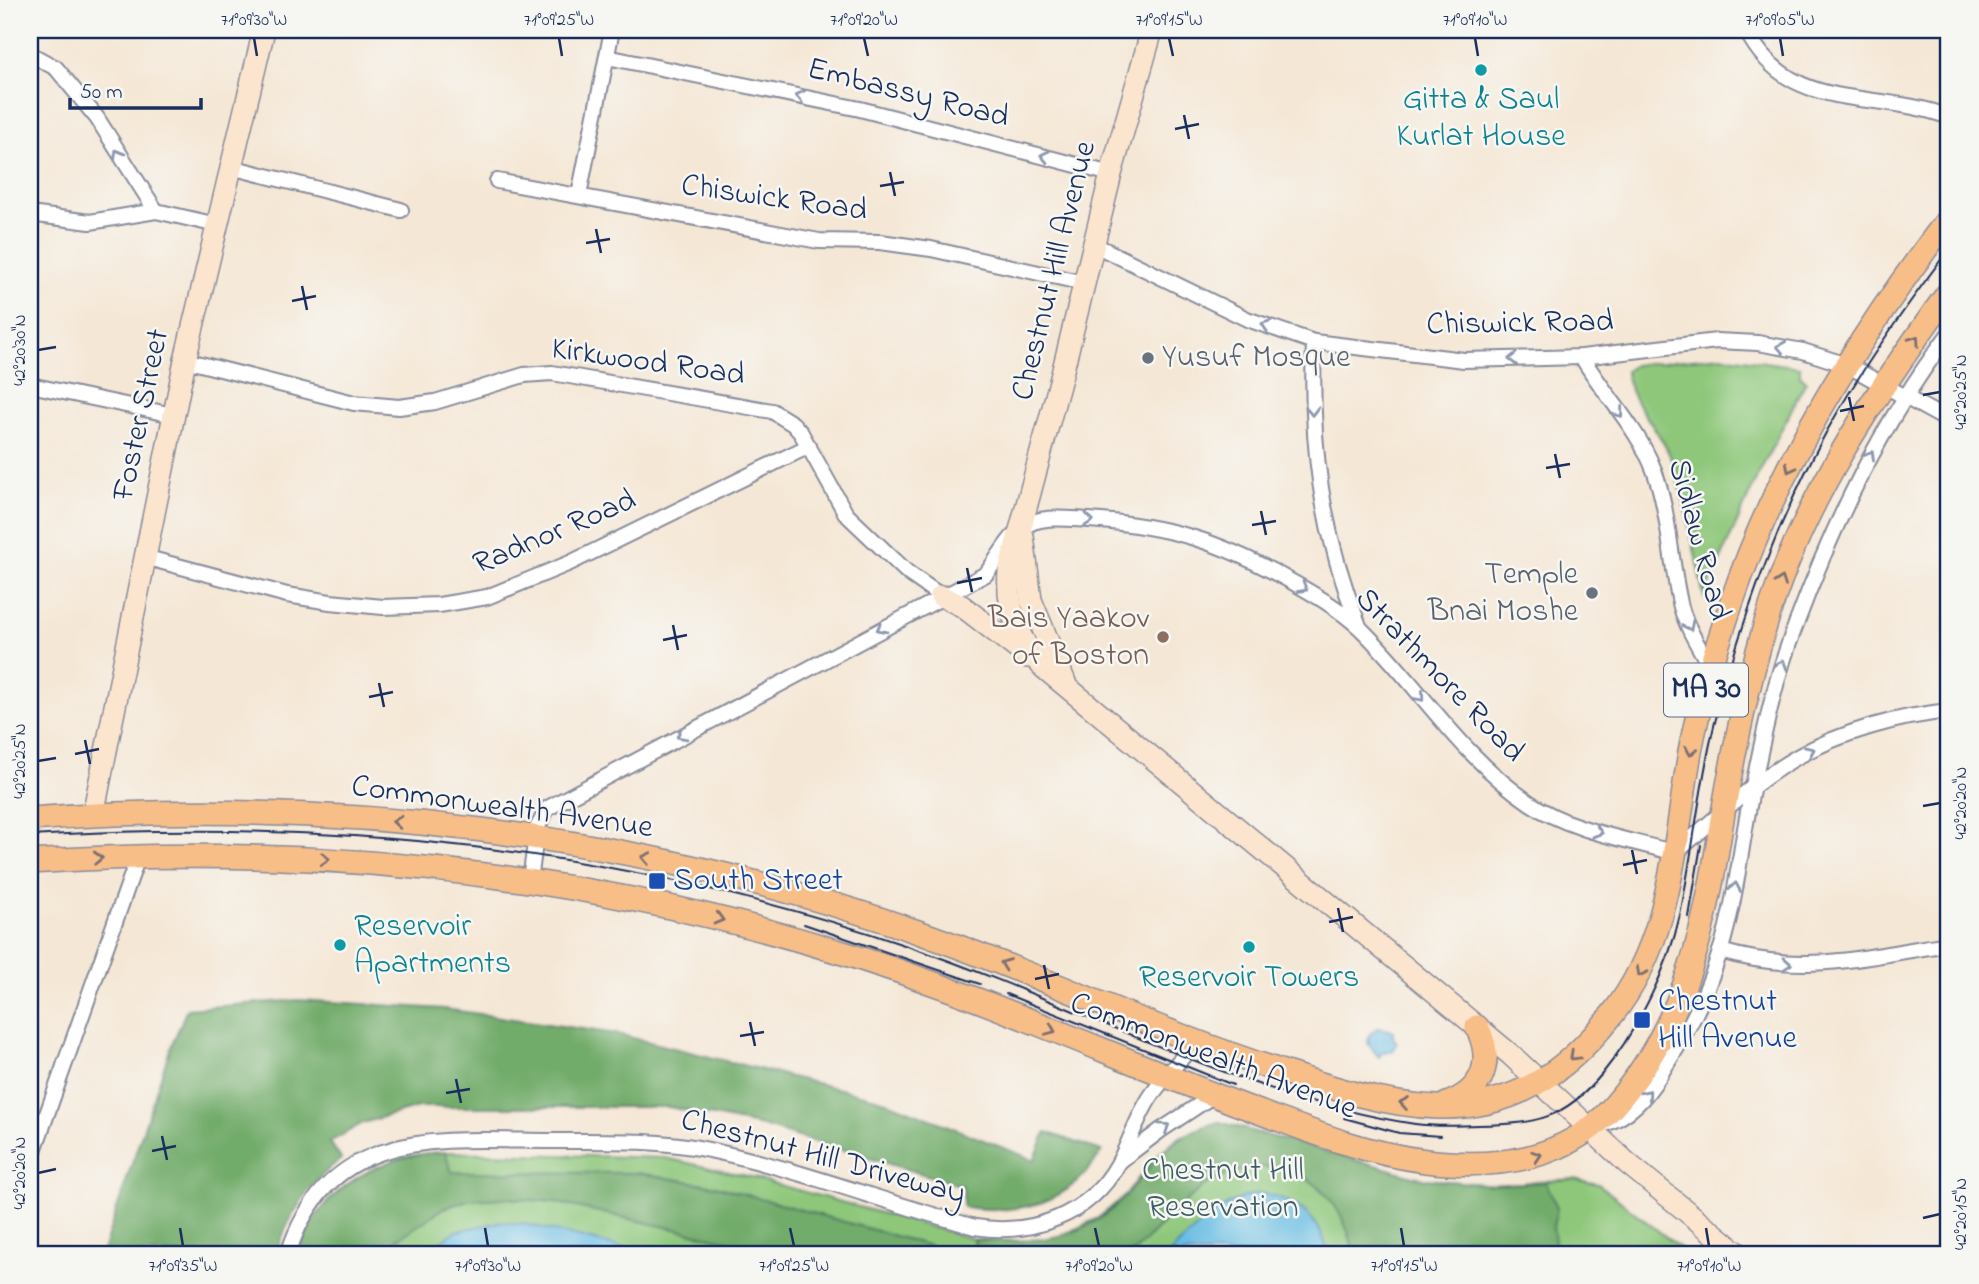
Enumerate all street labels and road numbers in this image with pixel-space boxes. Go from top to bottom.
street label: Embassy Road [802,46,1014,142]
street label: Chestnut Hill Avenue [1000,136,1110,406]
street label: Chiswick Road [678,163,870,235]
street label: Chiswick Road [1426,299,1614,349]
street label: Foster Street [101,325,183,506]
street label: Kirkwood Road [548,326,748,400]
street label: Sidlaw Road [1654,454,1742,626]
street label: Radnor Road [466,478,644,588]
street label: Strathmore Road [1343,578,1535,774]
road number: MA 30 [1664,664,1748,716]
street label: Commonwealth Avenue [348,764,656,853]
street label: Commonwealth Avenue [1063,981,1364,1134]
street label: Chestnut Hill Driveway [675,1097,971,1219]

